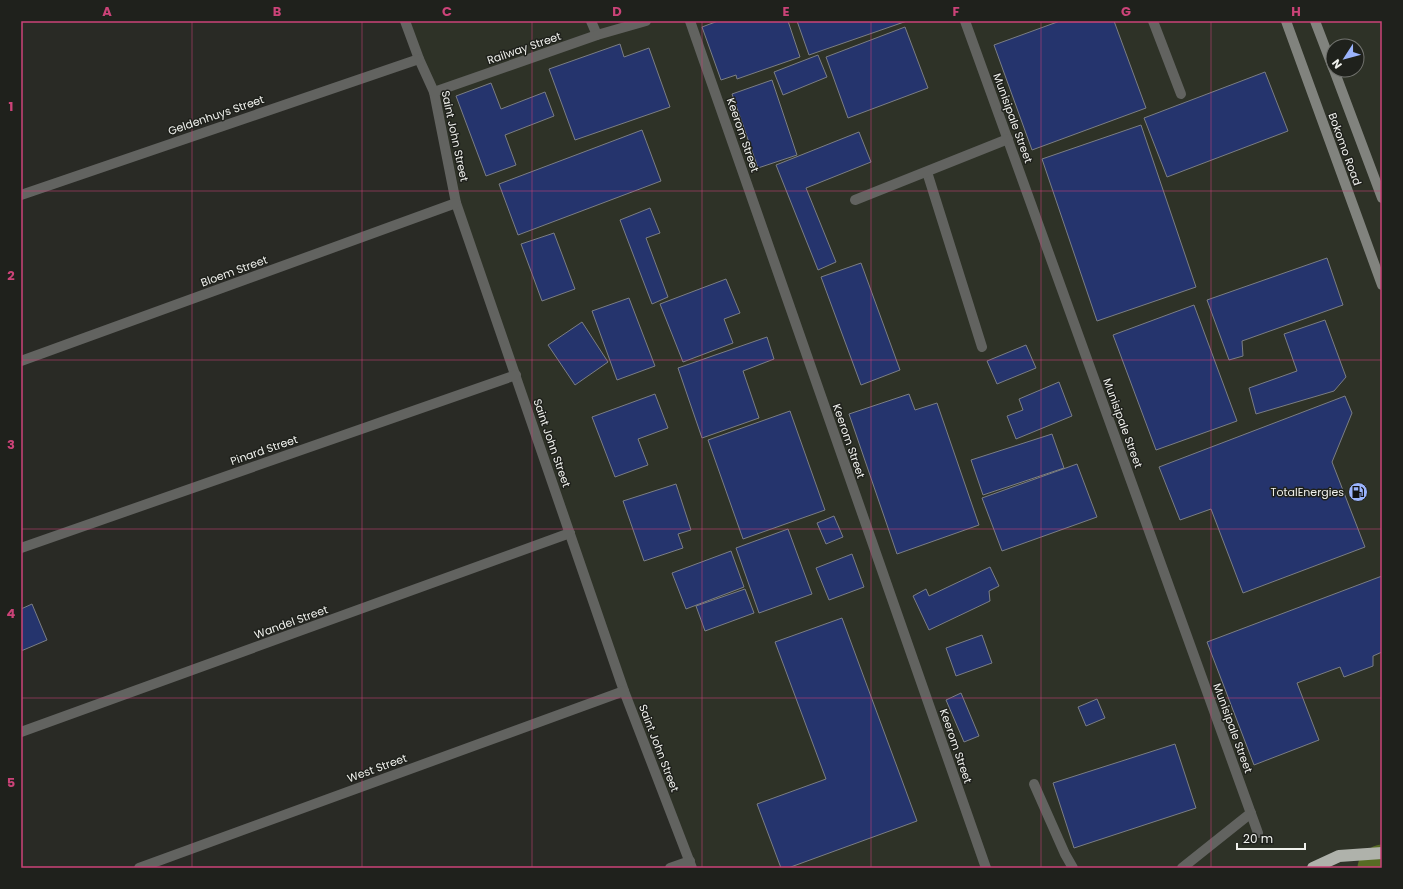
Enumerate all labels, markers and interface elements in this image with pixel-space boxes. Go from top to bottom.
text: A [102,2,112,21]
text: B [273,2,282,21]
text: C [442,2,452,21]
text: D [612,2,622,21]
text: E [782,2,790,21]
text: F [952,2,960,21]
text: G [1121,2,1131,21]
text: H [1291,2,1301,21]
street label: Railway Street [485,28,563,68]
north arrow [1325,38,1365,78]
text: N [1328,56,1346,72]
street label: Munisipale Street [989,71,1037,165]
street label: Saint John Street [438,89,472,183]
street label: Geldenhuys Street [166,91,266,139]
street label: Keerom Street [723,96,763,174]
text: 1 [9,97,13,116]
street label: Bokomo Road [1324,110,1366,188]
street label: Bloem Street [198,252,270,290]
text: 2 [7,266,15,285]
street label: Munisipale Street [1099,376,1147,470]
street label: Saint John Street [529,397,575,489]
street label: Keerom Street [829,402,869,480]
street label: Pinard Street [228,431,300,469]
text: 3 [7,435,15,454]
fuel station icon: TotalEnergies [1347,481,1369,503]
place label: TotalEnergies [1271,484,1344,500]
street label: Wandel Street [252,601,330,643]
text: 4 [7,604,16,623]
street label: Munisipale Street [1209,681,1257,775]
street label: Saint John Street [635,702,683,794]
street label: Keerom Street [936,707,976,785]
street label: West Street [345,750,409,786]
text: 5 [7,773,15,792]
scale bar [1237,825,1305,851]
text: 20 m [1243,830,1273,847]

